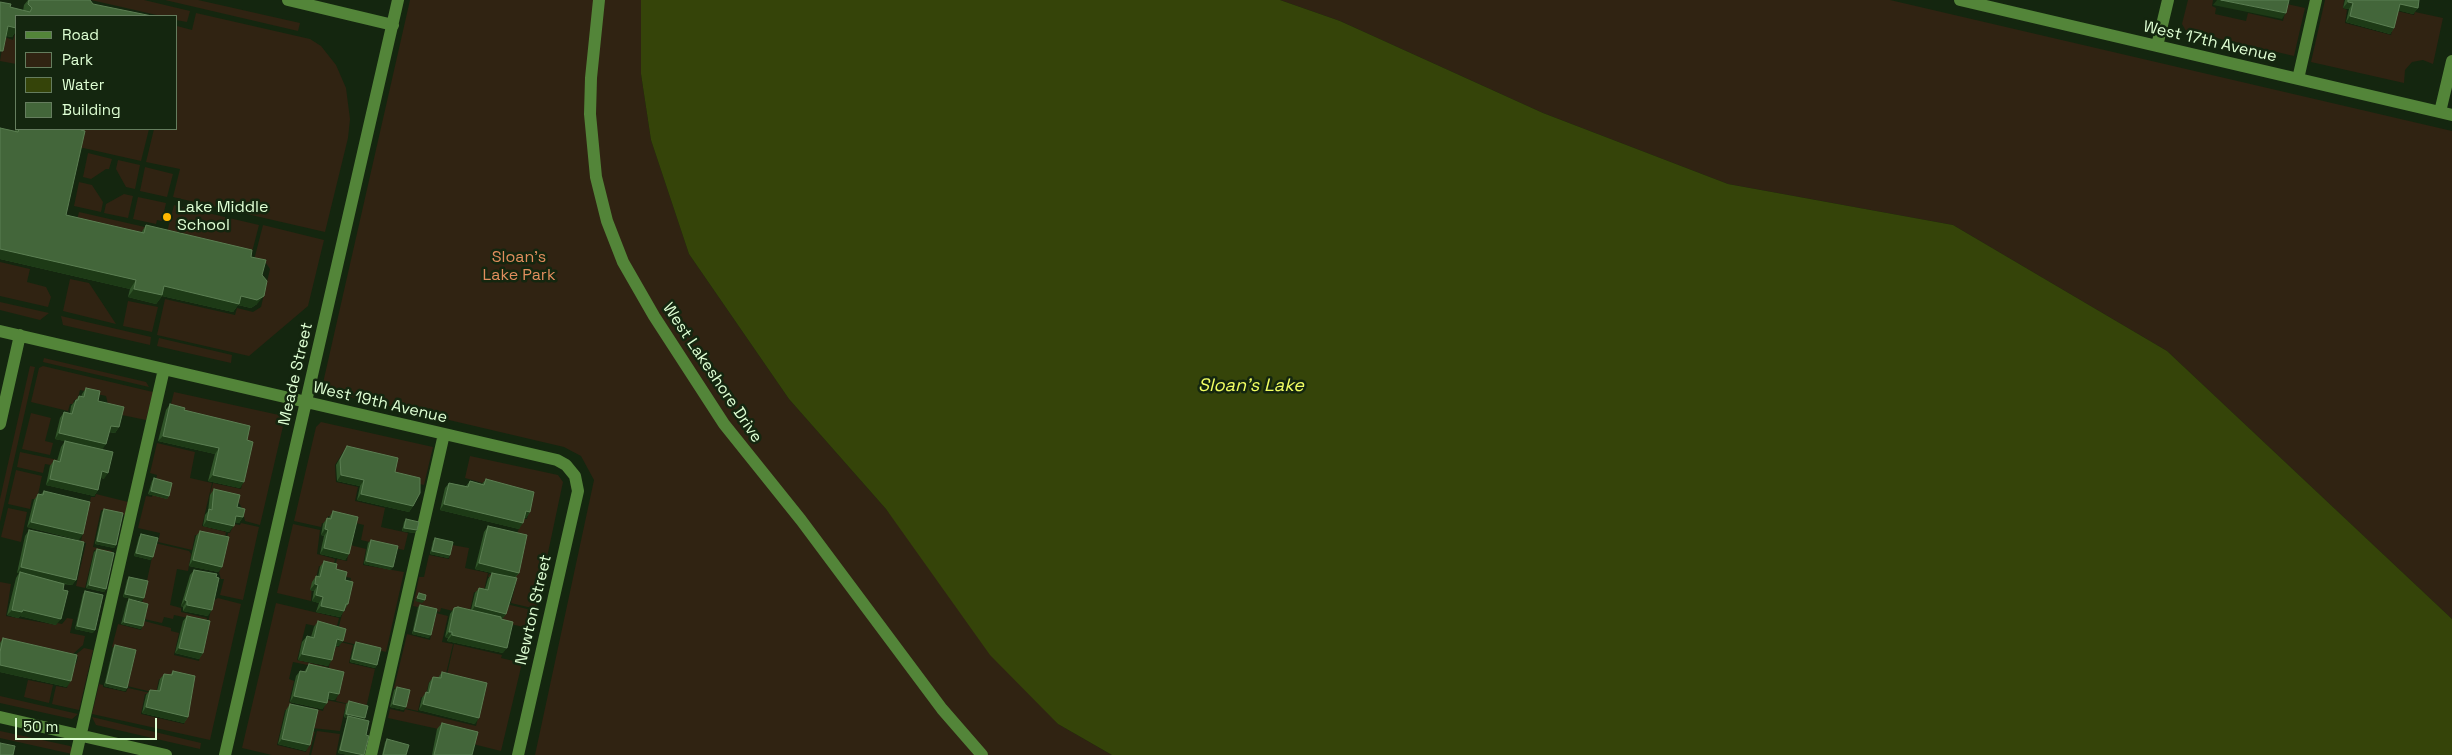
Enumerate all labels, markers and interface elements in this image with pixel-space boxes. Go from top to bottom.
legend [15,15,178,130]
street label: West 17th Avenue [2141,17,2279,67]
text: Road [62,25,99,44]
text: Park [62,50,93,69]
text: Water [62,75,104,94]
text: Building [62,100,121,119]
place label: Lake Middle School [177,198,268,236]
marker: Lake Middle School [161,211,173,223]
park label: Sloan's Lake Park [483,248,555,286]
street label: West Lakeshore Drive [658,300,766,446]
street label: Meade Street [275,321,317,427]
water label: Sloan's Lake [1198,375,1304,397]
street label: West 19th Avenue [311,378,449,428]
street label: Newton Street [512,553,556,667]
scale bar [18,708,160,740]
text: 50 m [23,717,58,736]

